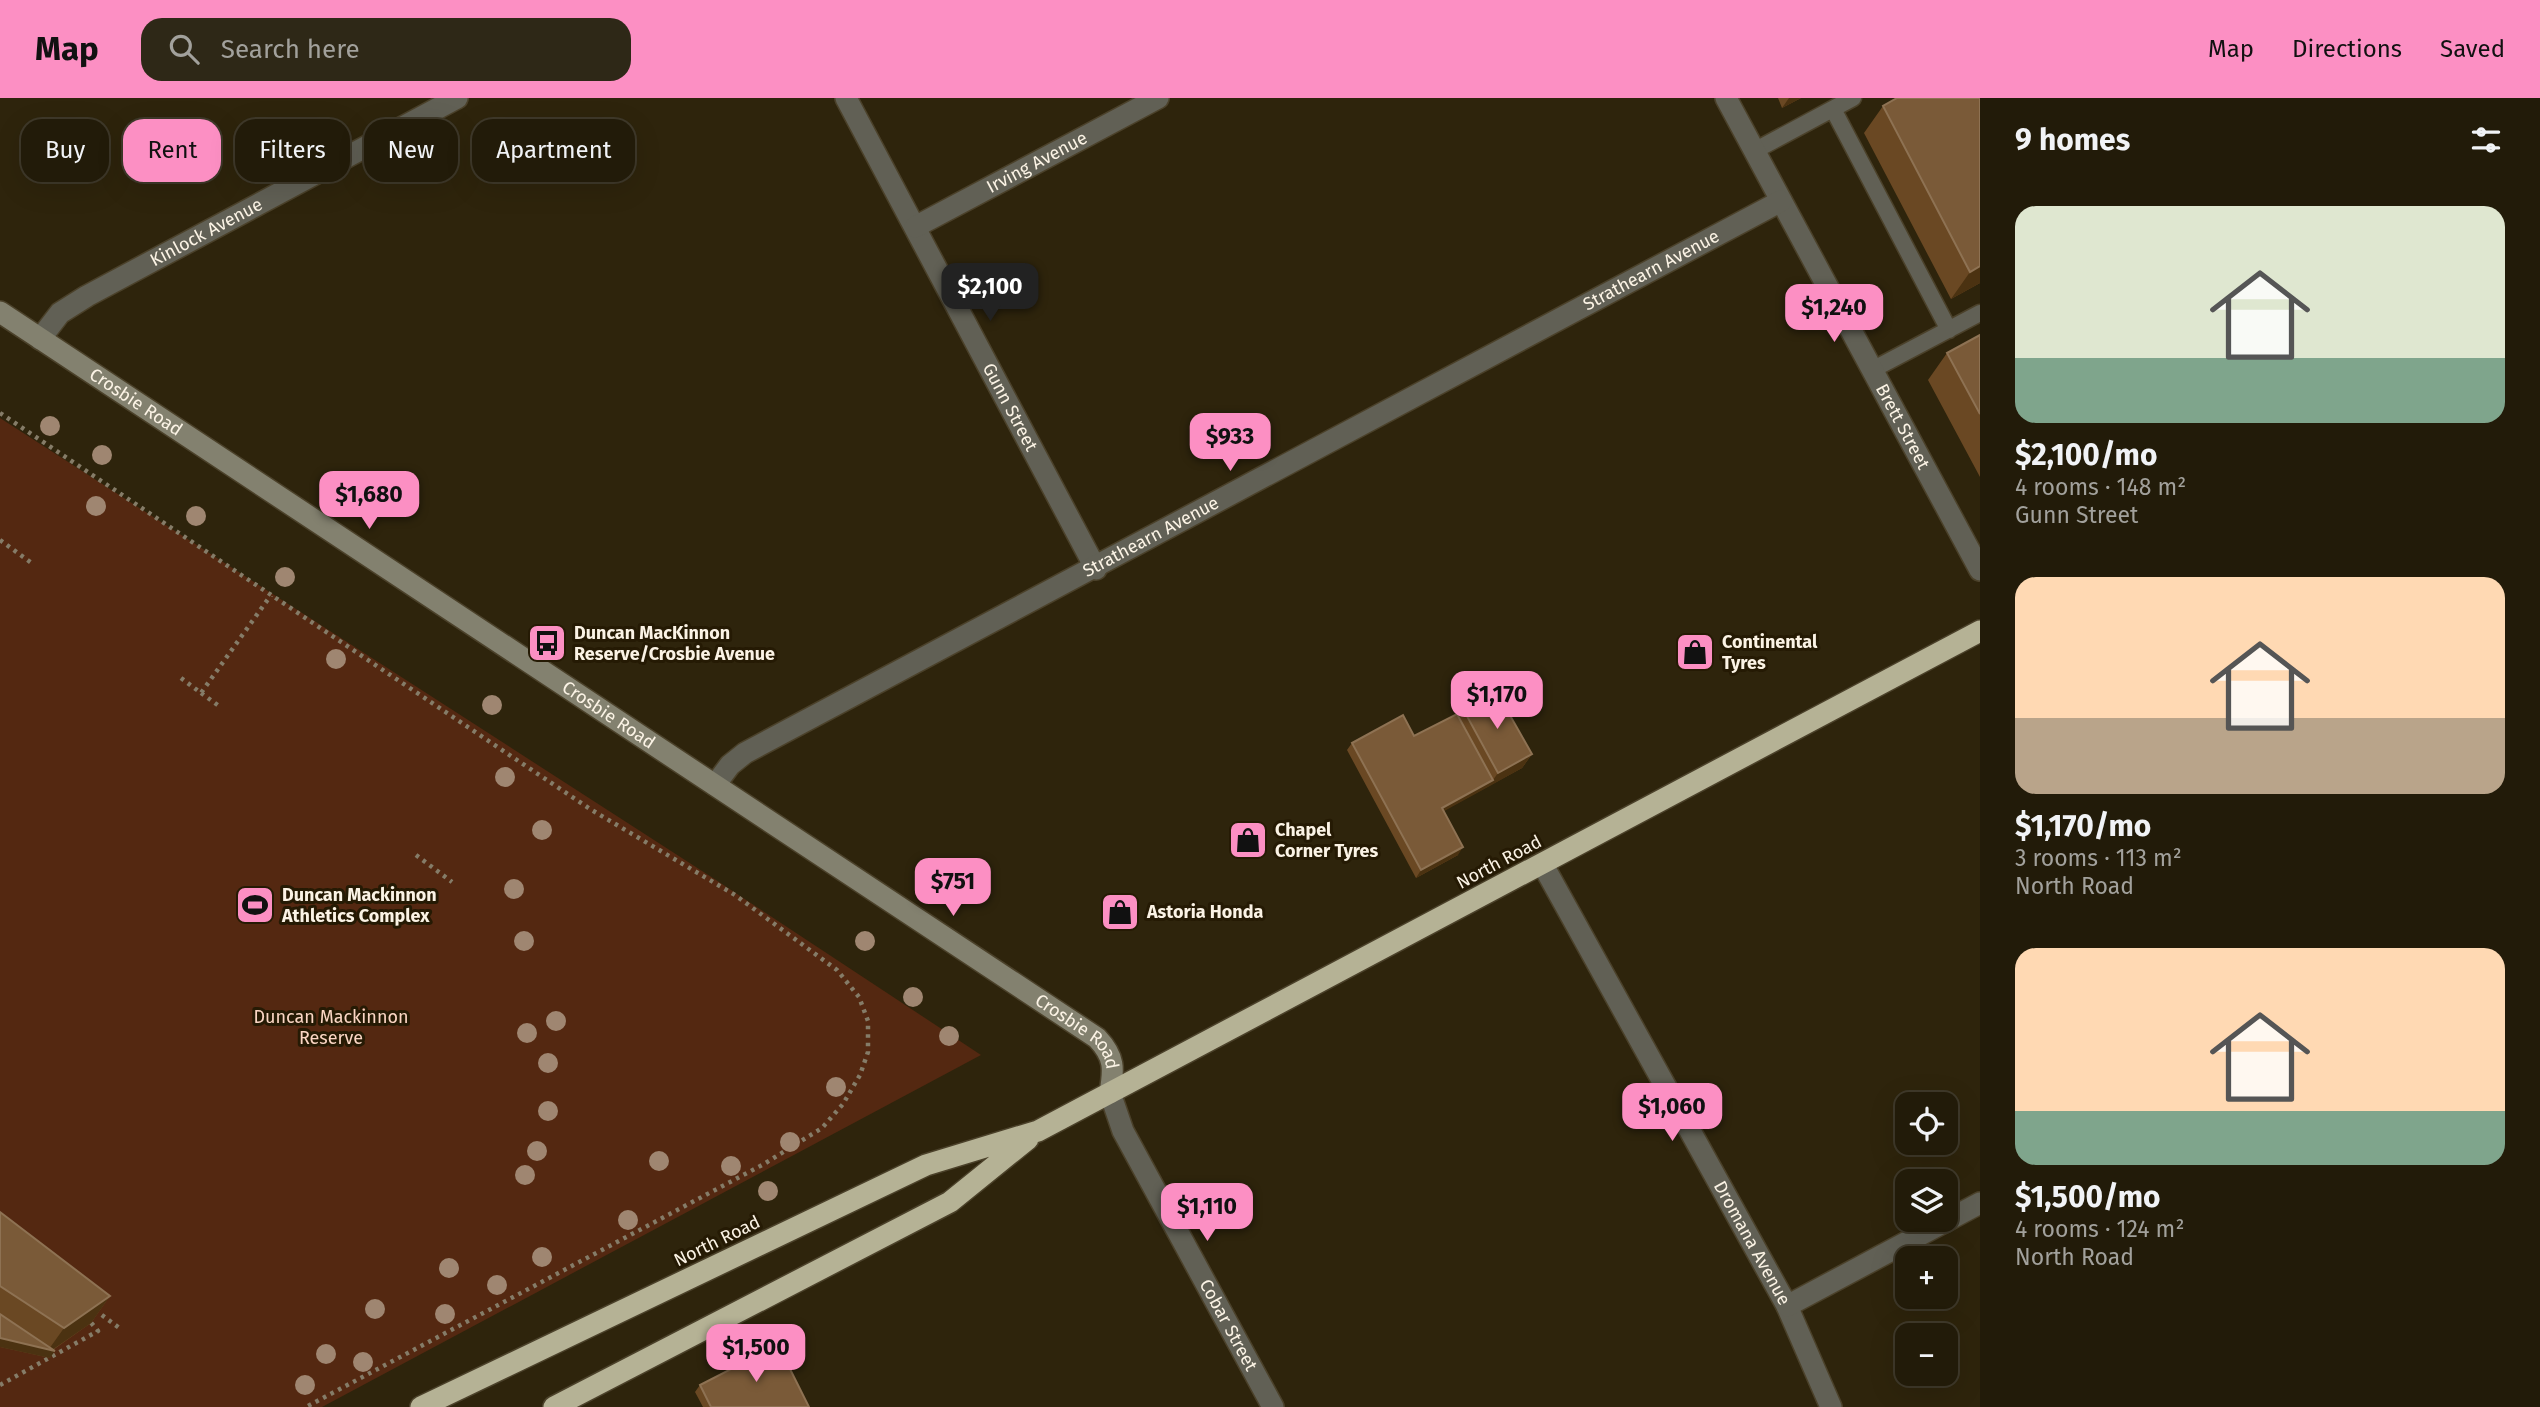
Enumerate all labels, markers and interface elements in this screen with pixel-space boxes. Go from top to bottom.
search box [141,18,631,81]
text: Map [35,29,99,69]
icon: search [165,30,203,68]
text: Search here [221,34,360,65]
text: Map [2208,35,2254,63]
text: Directions [2292,35,2402,63]
text: Saved [2440,35,2505,63]
chip: Buy [21,119,109,182]
chip: Rent [123,119,221,182]
chip: Filters [235,119,350,182]
chip: New [364,119,458,182]
chip: Apartment [472,119,635,182]
icon: filters [2467,121,2505,159]
text: 9 homes [2015,122,2130,158]
street label: Irving Avenue [983,127,1091,198]
street label: Kinlock Avenue [146,193,266,271]
street label: Strathearn Avenue [1579,225,1723,315]
icon: home [2197,252,2323,378]
pin: $2,100 [933,264,1047,323]
text: $2,100 [957,272,1023,300]
pin: $1,240 [1777,285,1891,344]
text: $1,240 [1801,293,1867,321]
street label: Gunn Street [978,359,1043,455]
street label: Crosbie Road [85,363,187,441]
street label: Brett Street [1871,380,1935,473]
pin: $933 [1189,414,1271,473]
text: $933 [1206,422,1254,450]
text: $2,100/mo [2015,437,2157,473]
pin: $1,680 [312,472,426,531]
text: 4 rooms · 148 m² [2015,473,2186,501]
text: $1,680 [335,480,403,508]
street label: Strathearn Avenue [1079,492,1223,582]
text: Gunn Street [2015,501,2138,529]
bus stop icon: Duncan MacKinnon Reserve/Crosbie Avenue [526,622,568,664]
place label: Duncan MacKinnon Reserve/Crosbie Avenue [574,622,775,665]
icon: home [2197,623,2323,749]
shop icon: Continental Tyres [1674,631,1716,673]
place label: Continental Tyres [1722,631,1818,674]
pin: $1,170 [1440,672,1554,731]
street label: Crosbie Road [558,676,659,754]
text: $1,170 [1467,680,1527,708]
text: $1,170/mo [2015,808,2151,844]
shop icon: Chapel Corner Tyres [1227,819,1269,861]
place label: Chapel Corner Tyres [1275,819,1378,862]
street label: North Road [1453,830,1545,894]
text: 3 rooms · 113 m² [2015,844,2182,872]
pin: $751 [912,858,994,918]
text: $751 [931,867,975,895]
text: North Road [2015,872,2134,900]
sports icon: Duncan Mackinnon Athletics Complex [234,884,276,926]
place label: Duncan Mackinnon Athletics Complex [281,884,437,927]
shop icon: Astoria Honda [1099,891,1141,933]
place label: Astoria Honda [1146,901,1264,923]
street label: Crosbie Road [1031,989,1123,1071]
icon: home [2197,994,2323,1120]
park label: Duncan Mackinnon Reserve [254,1006,409,1049]
pin: $1,060 [1615,1084,1729,1143]
text: $1,060 [1638,1092,1706,1120]
map controls [1895,1092,1958,1386]
button: locate [1895,1092,1958,1155]
button: layers [1895,1169,1958,1232]
street label: Dromana Avenue [1709,1177,1795,1309]
text: $1,500/mo [2015,1179,2161,1215]
pin: $1,110 [1150,1184,1264,1243]
text: $1,110 [1177,1192,1237,1220]
street label: North Road [670,1211,764,1271]
text: 4 rooms · 124 m² [2015,1215,2184,1243]
text: North Road [2015,1243,2134,1271]
button: + [1895,1246,1958,1309]
street label: Cobar Street [1195,1275,1263,1375]
button: − [1895,1323,1958,1386]
pin: $1,500 [699,1324,813,1384]
text: $1,500 [722,1333,790,1361]

